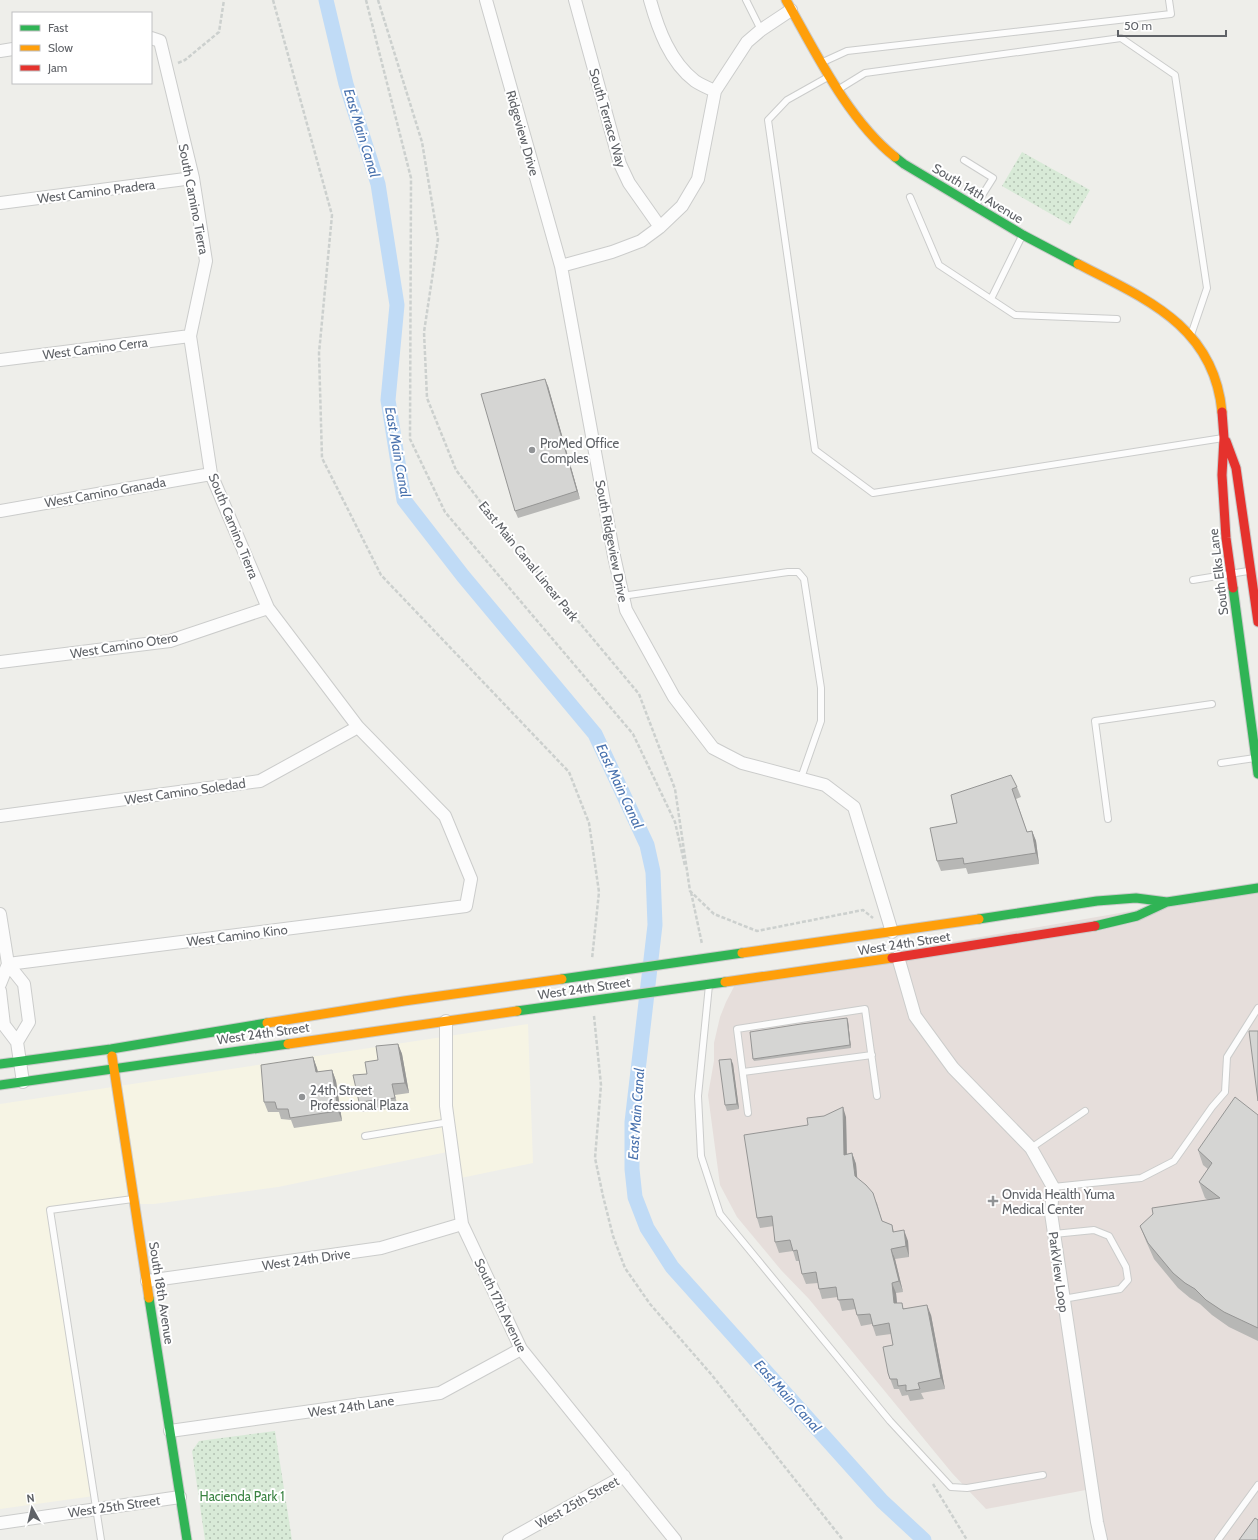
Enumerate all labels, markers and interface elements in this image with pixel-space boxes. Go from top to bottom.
legend [12,12,152,84]
scale bar [1118,12,1226,38]
text: 50 m [1124,18,1152,33]
text: Fast [48,20,68,35]
text: Slow [48,40,73,55]
text: Jam [47,60,67,75]
street label: South Terrace Way [586,67,630,170]
water label: East Main Canal [340,86,384,180]
street label: Ridgeview Drive [503,88,543,178]
street label: South Camino Tierra [175,142,213,256]
street label: South 14th Avenue [930,160,1027,227]
street label: West Camino Pradera [36,176,157,206]
street label: West Camino Cerra [42,334,149,362]
water label: East Main Canal [381,405,415,499]
place label: ProMed Office Comples [540,435,620,466]
marker: ProMed Office Comples [527,445,537,455]
street label: South Camino Tierra [206,471,263,582]
street label: West Camino Granada [43,473,168,511]
street label: South Ridgeview Drive [592,479,632,604]
street label: East Main Canal Linear Park [476,498,582,624]
street label: South Elks Lane [1205,528,1231,616]
street label: West Camino Otero [69,629,179,661]
water label: East Main Canal [592,741,648,832]
street label: West Camino Soledad [124,775,246,807]
street label: West Camino Kino [186,921,288,949]
street label: West 24th Street [857,928,952,958]
street label: West 24th Street [537,974,632,1002]
street label: West 24th Street [216,1019,311,1047]
water label: East Main Canal [624,1067,648,1160]
place label: 24th Street Professional Plaza [310,1082,409,1113]
marker: 24th Street Professional Plaza [297,1092,307,1102]
place label: Onvida Health Yuma Medical Center [1002,1186,1116,1217]
marker: Onvida Health Yuma Medical Center [987,1195,999,1207]
street label: ParkView Loop [1045,1231,1073,1313]
street label: South 18th Avenue [146,1241,178,1346]
street label: West 24th Drive [261,1245,352,1273]
street label: South 17th Avenue [471,1256,531,1355]
water label: East Main Canal [751,1356,826,1437]
street label: West 24th Lane [307,1392,395,1420]
street label: West 25th Street [533,1472,622,1531]
north arrow [12,1488,52,1528]
park label: Hacienda Park 1 [200,1488,284,1504]
text: N [26,1491,35,1506]
street label: West 25th Street [67,1492,162,1520]

